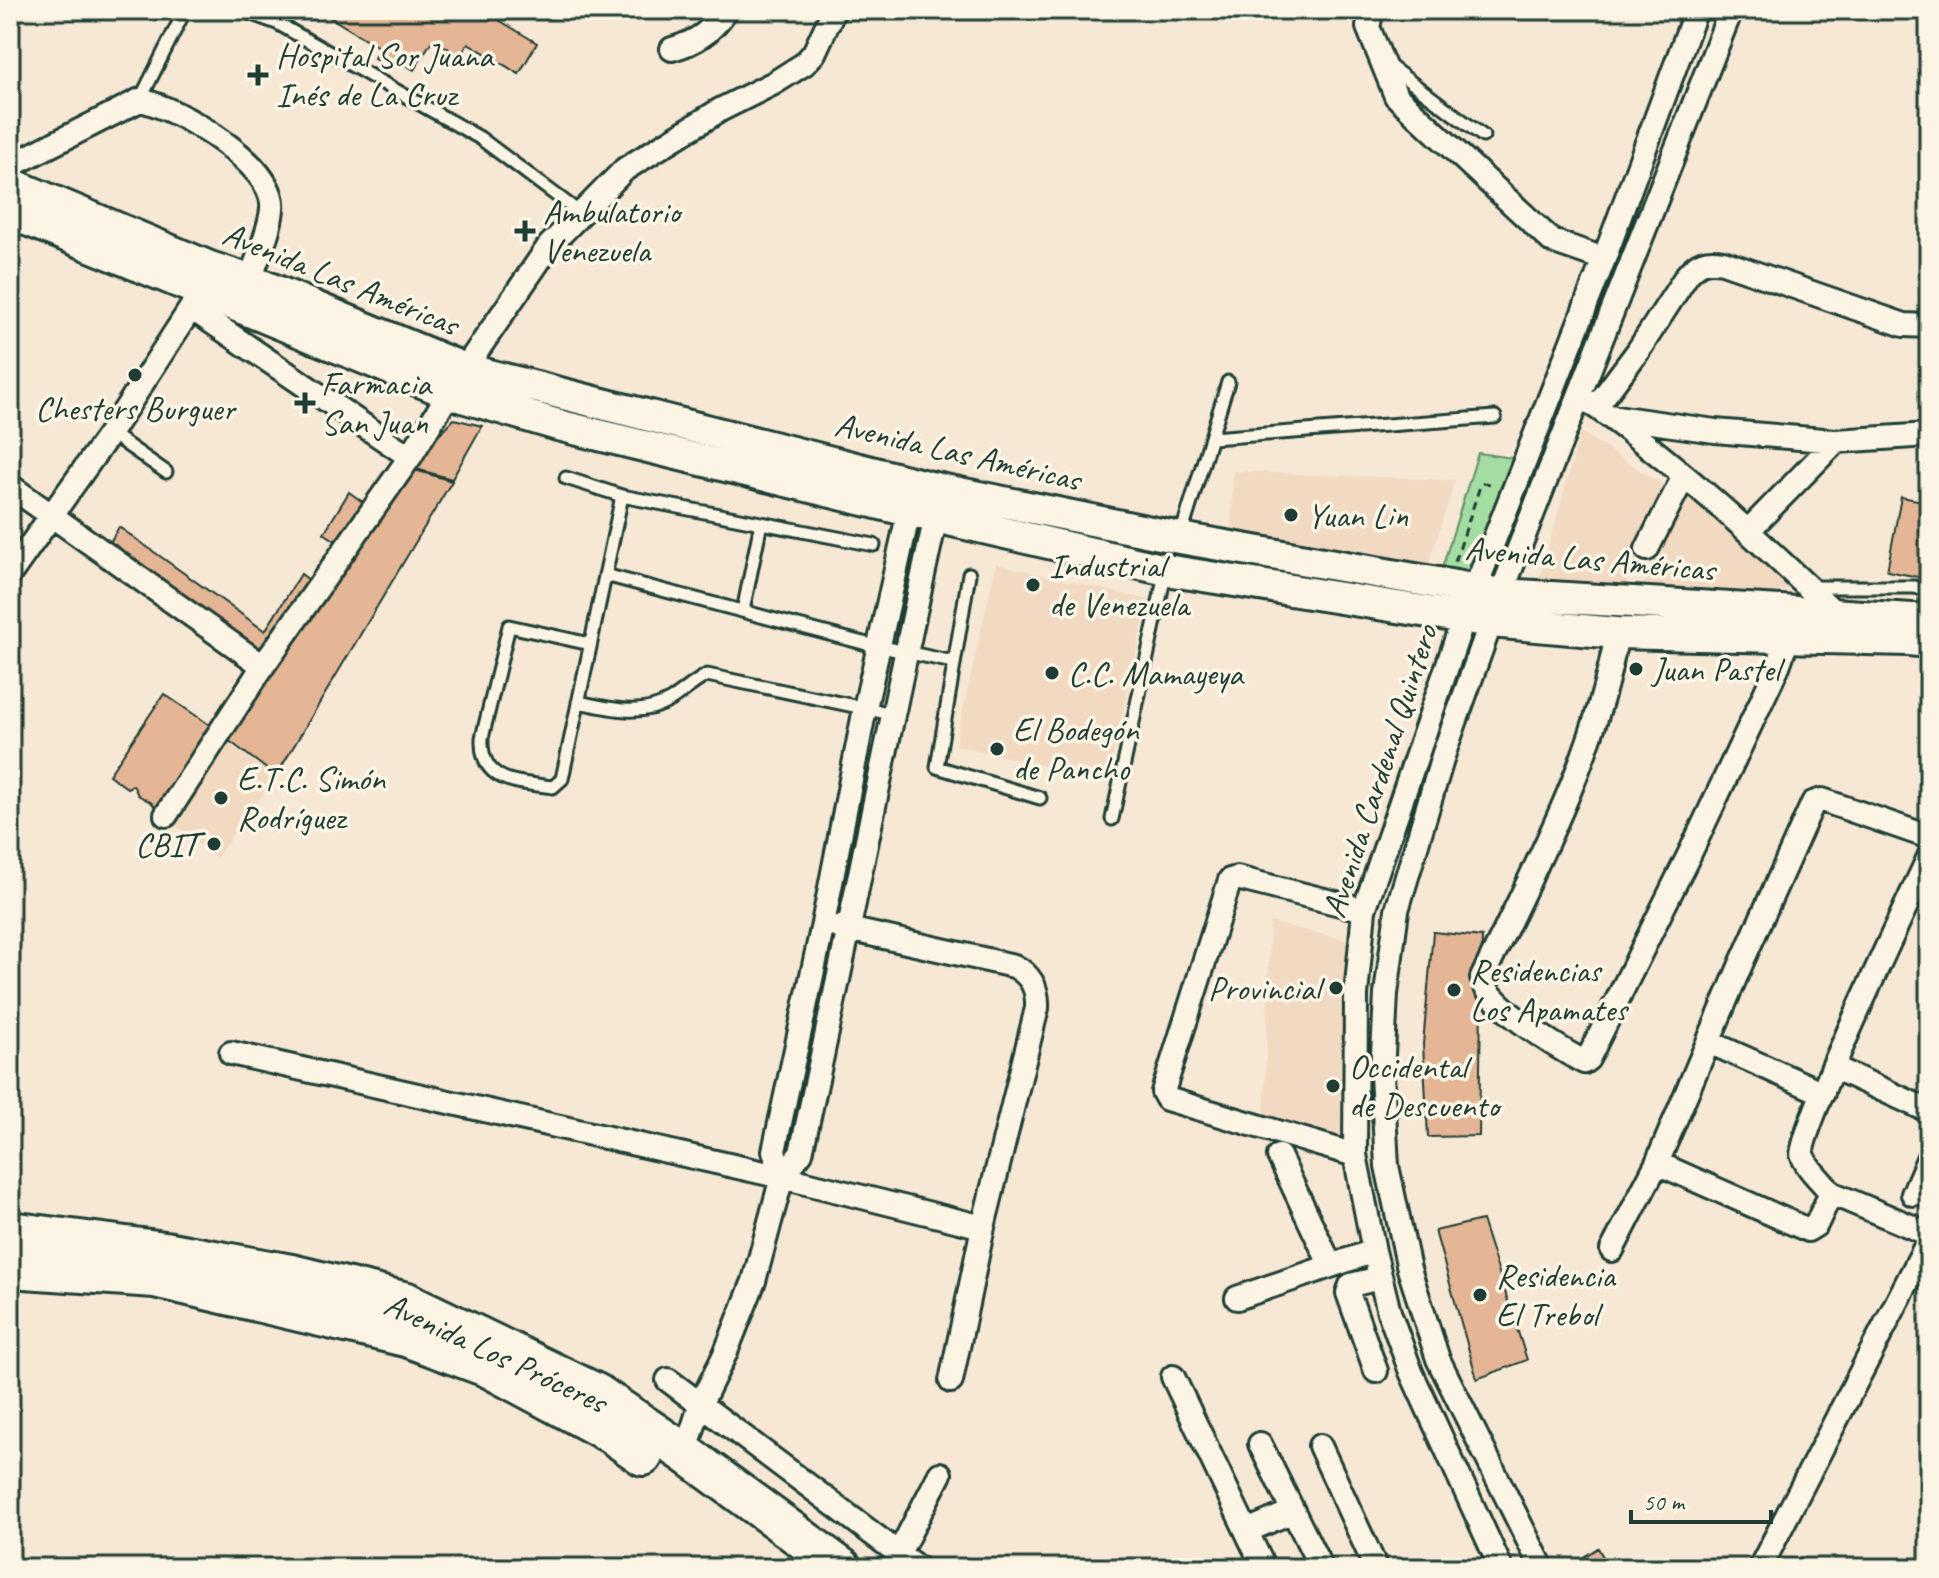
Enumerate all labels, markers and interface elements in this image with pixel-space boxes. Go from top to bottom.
place label: Hospital Sor Juana Inés de La Cruz [276,34,495,116]
marker: Hospital Sor Juana Inés de La Cruz [247,64,269,86]
place label: Ambulatorio Venezuela [543,190,684,272]
street label: Avenida Las Américas [217,212,468,347]
marker: Ambulatorio Venezuela [514,220,536,242]
place label: Farmacia San Juan [321,362,433,444]
marker: Chesters Burguer [126,366,144,384]
place label: Chesters Burguer [35,387,237,430]
marker: Farmacia San Juan [296,394,314,412]
street label: Avenida Las Américas [831,402,1088,501]
place label: Yuan Lin [1307,494,1409,537]
marker: Yuan Lin [1282,506,1300,524]
street label: Avenida Las Américas [1463,526,1720,591]
place label: Industrial de Venezuela [1049,544,1192,626]
marker: Industrial de Venezuela [1024,576,1042,594]
street label: Avenida Cardenal Quintero [1312,618,1448,923]
place label: Juan Pastel [1650,648,1786,691]
place label: C.C. Mamayeya [1068,652,1245,695]
marker: Juan Pastel [1627,660,1645,678]
marker: C.C. Mamayeya [1043,664,1061,682]
place label: El Bodegón de Pancho [1013,708,1140,790]
marker: El Bodegón de Pancho [988,740,1006,758]
place label: E.T.C. Simón Rodríguez [237,757,387,839]
marker: E.T.C. Simón Rodríguez [212,789,230,807]
place label: CBIT [135,823,206,866]
marker: CBIT [205,835,223,853]
place label: Residencias Los Apamates [1470,949,1629,1031]
place label: Provincial [1208,967,1326,1010]
marker: Provincial [1327,979,1345,997]
marker: Residencias Los Apamates [1445,981,1463,999]
place label: Occidental de Descuento [1349,1045,1503,1127]
marker: Occidental de Descuento [1324,1077,1342,1095]
place label: Residencia El Trebol [1496,1254,1617,1336]
street label: Avenida Los Próceres [378,1282,617,1424]
marker: Residencia El Trebol [1471,1286,1489,1304]
scale bar [1631,1474,1771,1524]
text: 50 m [1643,1487,1686,1517]

